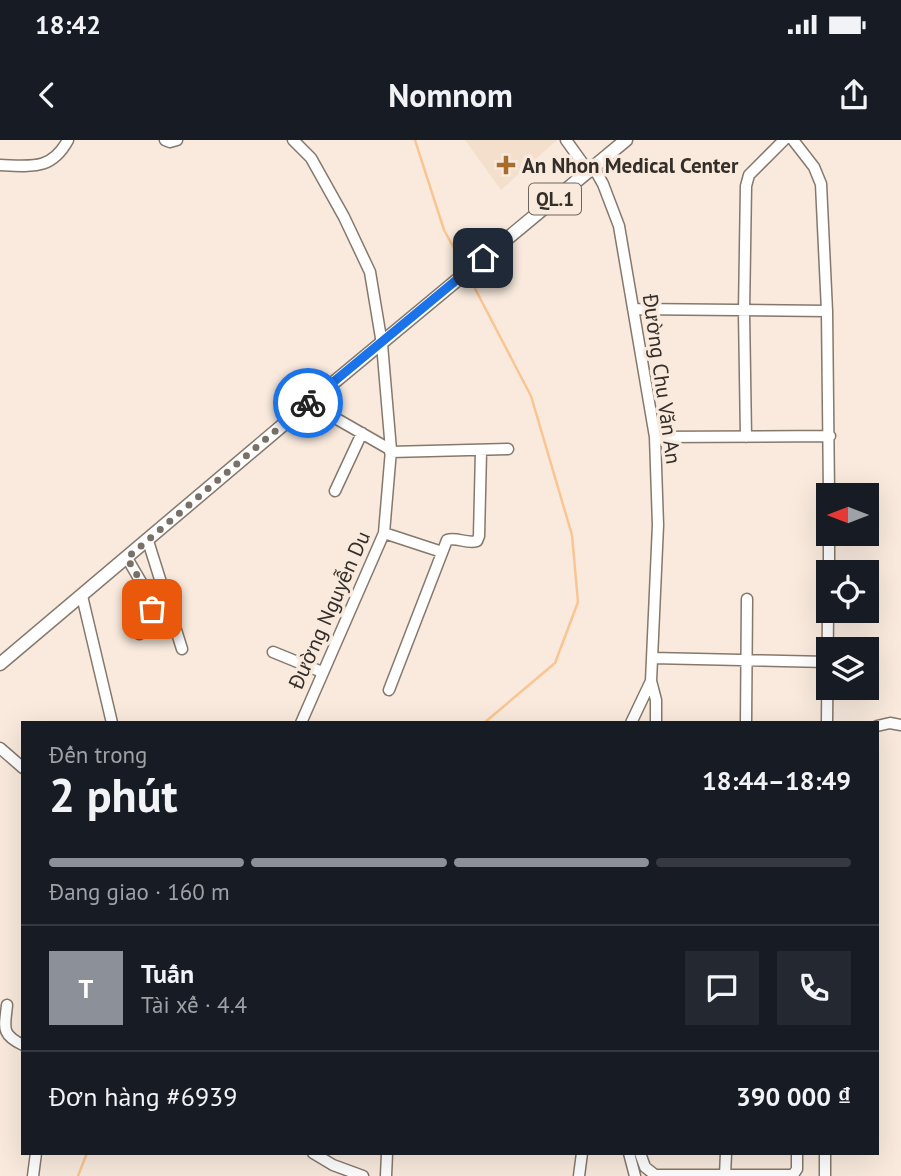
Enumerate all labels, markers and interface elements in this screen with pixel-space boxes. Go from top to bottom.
text: 18:42 [35,8,101,41]
text: Nomnom [388,74,513,116]
icon: back [28,76,66,114]
icon: share [835,76,873,114]
place label: An Nhon Medical Center [522,152,739,179]
marker: An Nhon Medical Center [496,155,516,175]
road number: QL.1 [529,184,581,214]
pin [453,228,513,288]
icon: home [464,239,502,277]
street label: Đường Chu Văn An [637,291,687,466]
courier [273,368,343,438]
icon: bike [289,384,327,422]
north arrow [816,483,878,546]
map controls [816,483,879,700]
street label: Đường Nguyễn Du [282,527,376,694]
button: locate [816,560,879,623]
pin [122,579,182,639]
icon: bag [133,590,171,628]
button: layers [816,637,879,700]
text: Đến trong [49,740,147,769]
text: 18:44–18:49 [702,764,851,797]
text: 2 phút [49,765,177,825]
text: Đang giao · 160 m [49,877,230,906]
button: chat [685,951,759,1025]
button: phone [777,951,851,1025]
text: Tuấn [141,957,194,990]
text: T [79,972,93,1005]
text: Tài xế · 4.4 [141,990,247,1019]
text: Đơn hàng #6939 [49,1080,237,1113]
text: 390 000 ₫ [736,1080,851,1113]

